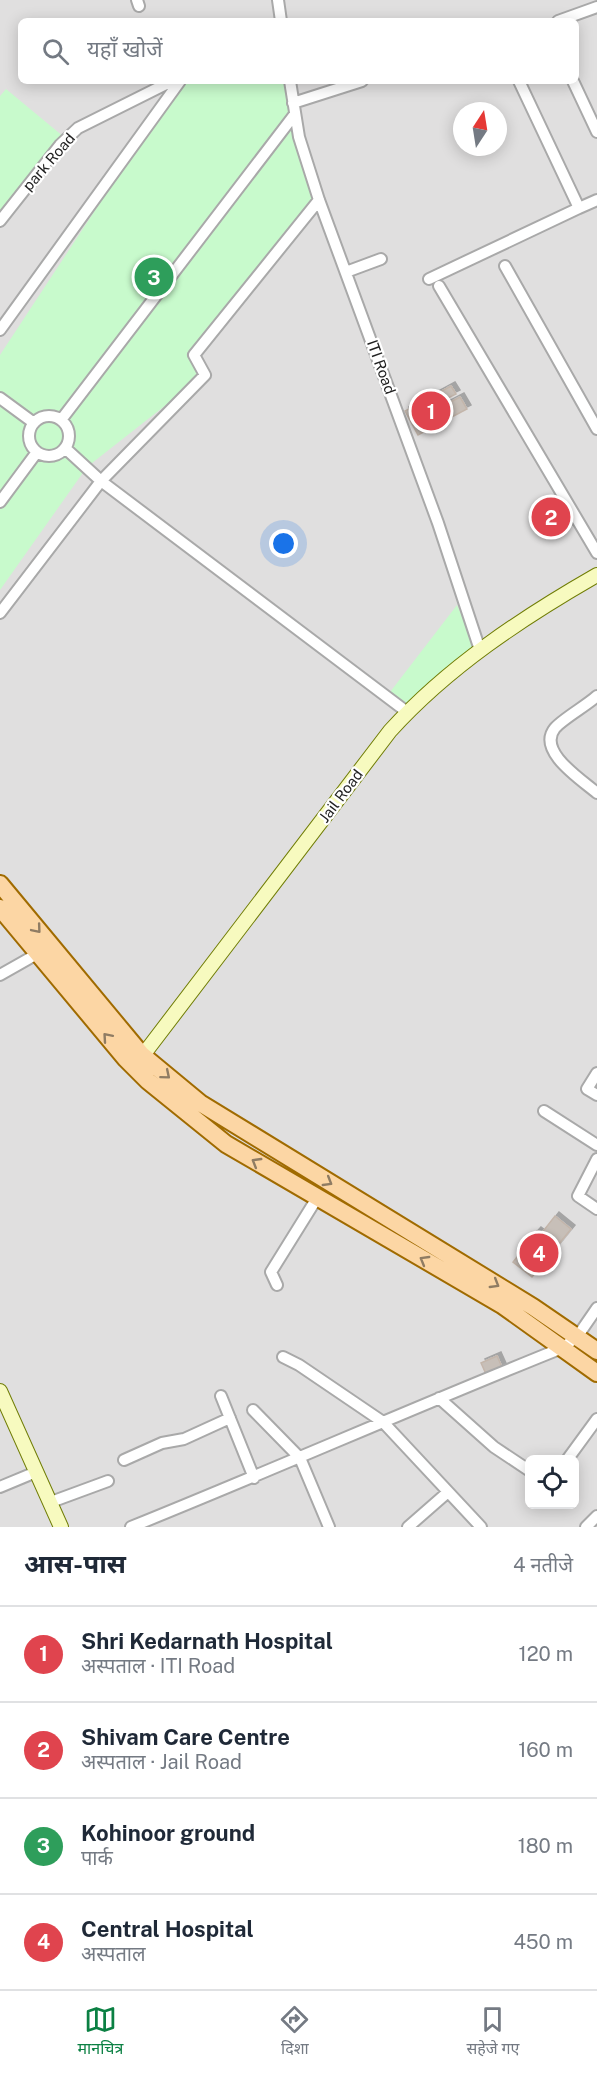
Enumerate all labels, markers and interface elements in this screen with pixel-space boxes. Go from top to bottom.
search box [18,18,579,84]
icon: search [39,35,72,68]
text: यहाँ खोजें [87,36,163,62]
north arrow [453,102,507,156]
street label: park Road [19,129,78,194]
pin: 3 [134,254,174,300]
street label: ITI Road [364,337,399,396]
pin: 1 [412,388,450,434]
pin: 2 [532,494,570,540]
your location [269,529,298,558]
street label: Jail Road [315,766,366,825]
one-way arrow [30,922,41,933]
one-way arrow [103,1033,114,1044]
one-way arrow [159,1068,170,1079]
one-way arrow [252,1157,262,1169]
one-way arrow [322,1175,332,1186]
pin: 4 [520,1230,558,1276]
one-way arrow [420,1256,430,1267]
one-way arrow [489,1276,499,1288]
map controls [525,1455,579,1509]
button: locate [525,1455,579,1509]
text: आस-पास [24,1548,126,1579]
text: 4 नतीजे [513,1553,573,1577]
text: Shri Kedarnath Hospital [81,1628,333,1654]
text: 1 [39,1642,48,1666]
text: 120 m [519,1642,573,1666]
text: अस्पताल · ITI Road [81,1654,235,1678]
text: Shivam Care Centre [81,1724,290,1750]
text: 2 [37,1738,50,1762]
text: 160 m [518,1738,573,1762]
text: अस्पताल · Jail Road [81,1750,242,1774]
text: Kohinoor ground [81,1820,255,1846]
text: 3 [37,1834,50,1858]
text: 180 m [518,1834,573,1858]
text: पार्क [81,1846,113,1870]
text: Central Hospital [81,1916,254,1942]
text: 4 [37,1930,50,1954]
text: 450 m [513,1930,573,1954]
text: अस्पताल [81,1942,146,1966]
tab: मानचित्र [78,2003,123,2061]
tab: दिशा [278,2003,311,2061]
tab: सहेजे गए [467,2003,519,2061]

